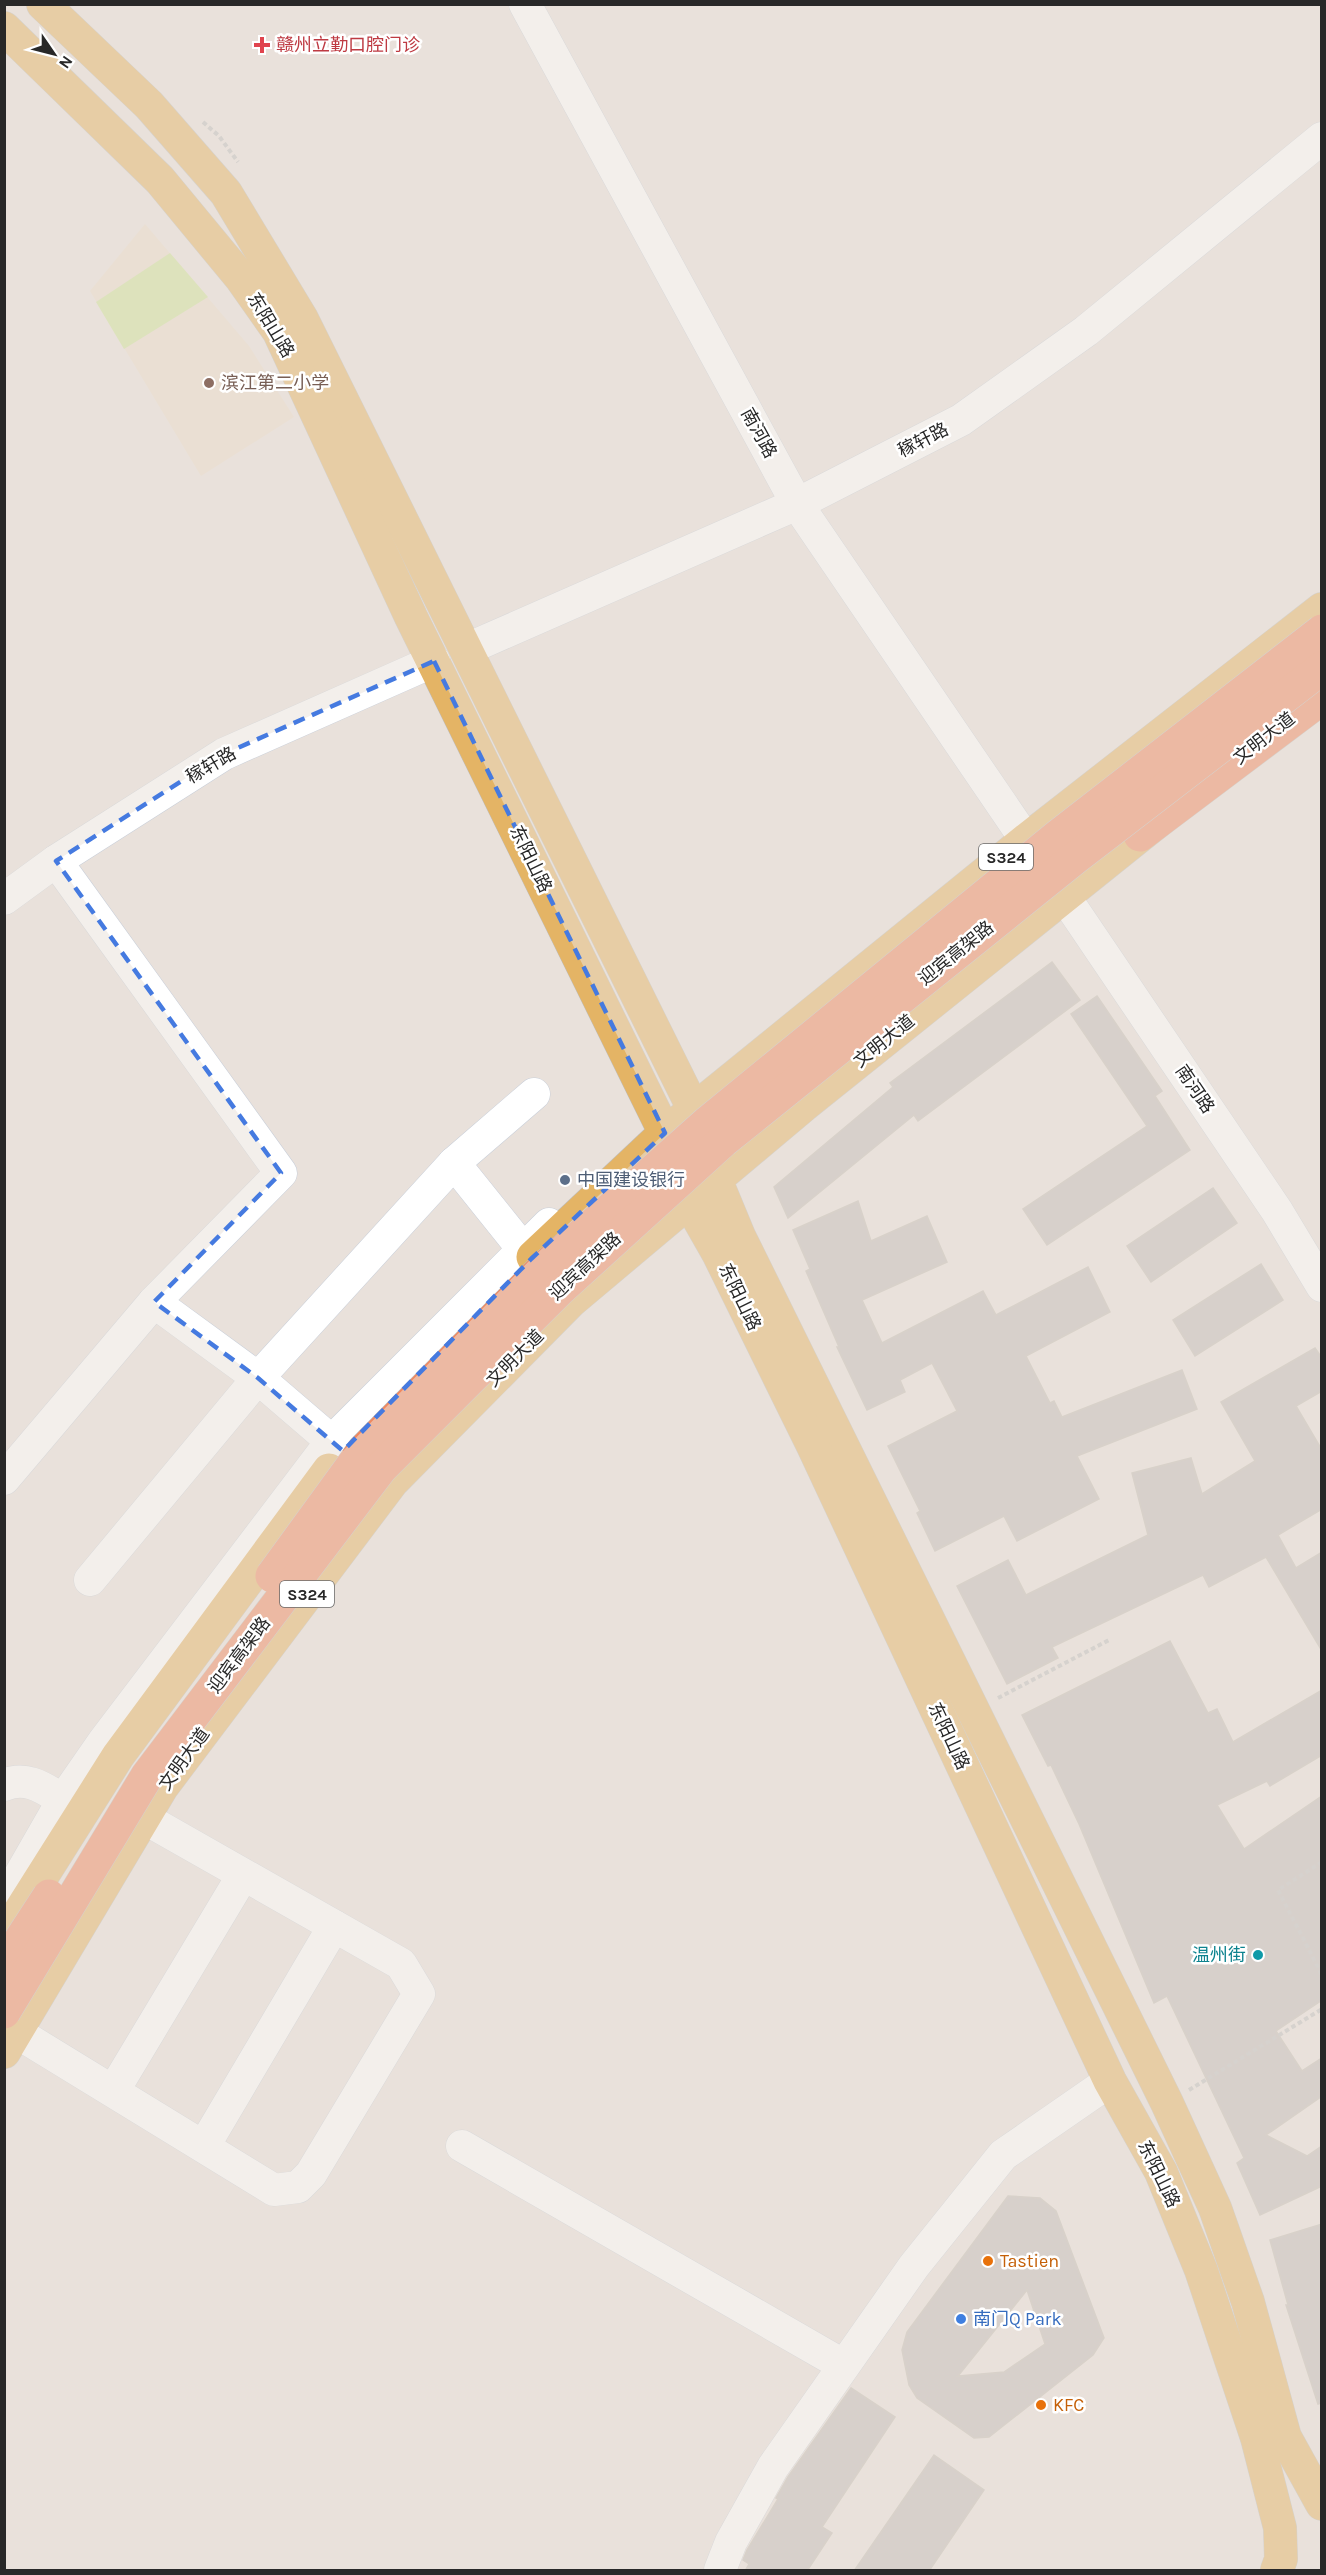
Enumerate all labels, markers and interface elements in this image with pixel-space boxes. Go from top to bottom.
north arrow [24,24,84,84]
place label: 赣州立勤口腔门诊 [276,34,420,56]
marker: 赣州立勤口腔门诊 [253,36,271,54]
text: N [55,52,77,72]
street label: 东阳山路 [243,288,299,362]
place label: 滨江第二小学 [221,372,329,394]
marker: 滨江第二小学 [202,376,216,390]
street label: 南河路 [736,404,782,462]
street label: 稼轩路 [894,418,952,462]
street label: 文明大道 [1229,707,1299,769]
street label: 稼轩路 [182,742,240,788]
street label: 东阳山路 [505,822,557,896]
road number: S324 [979,844,1033,870]
street label: 迎宾高架路 [914,916,998,990]
street label: 文明大道 [849,1010,919,1072]
street label: 南河路 [1171,1060,1219,1118]
place label: 中国建设银行 [577,1169,685,1191]
marker: 中国建设银行 [558,1173,572,1187]
street label: 迎宾高架路 [545,1227,625,1305]
street label: 东阳山路 [714,1260,766,1334]
street label: 文明大道 [482,1325,548,1391]
road number: S324 [280,1581,334,1607]
street label: 迎宾高架路 [203,1612,275,1698]
street label: 东阳山路 [924,1699,974,1773]
street label: 文明大道 [154,1723,214,1795]
place label: 温州街 [1192,1944,1246,1966]
marker: 温州街 [1251,1948,1265,1962]
street label: 东阳山路 [1133,2137,1185,2211]
place label: Tastien [1000,2250,1059,2272]
marker: Tastien [981,2254,995,2268]
place label: 南门Q Park [973,2308,1062,2330]
marker: 南门Q Park [954,2312,968,2326]
place label: KFC [1053,2394,1084,2416]
marker: KFC [1034,2398,1048,2412]

